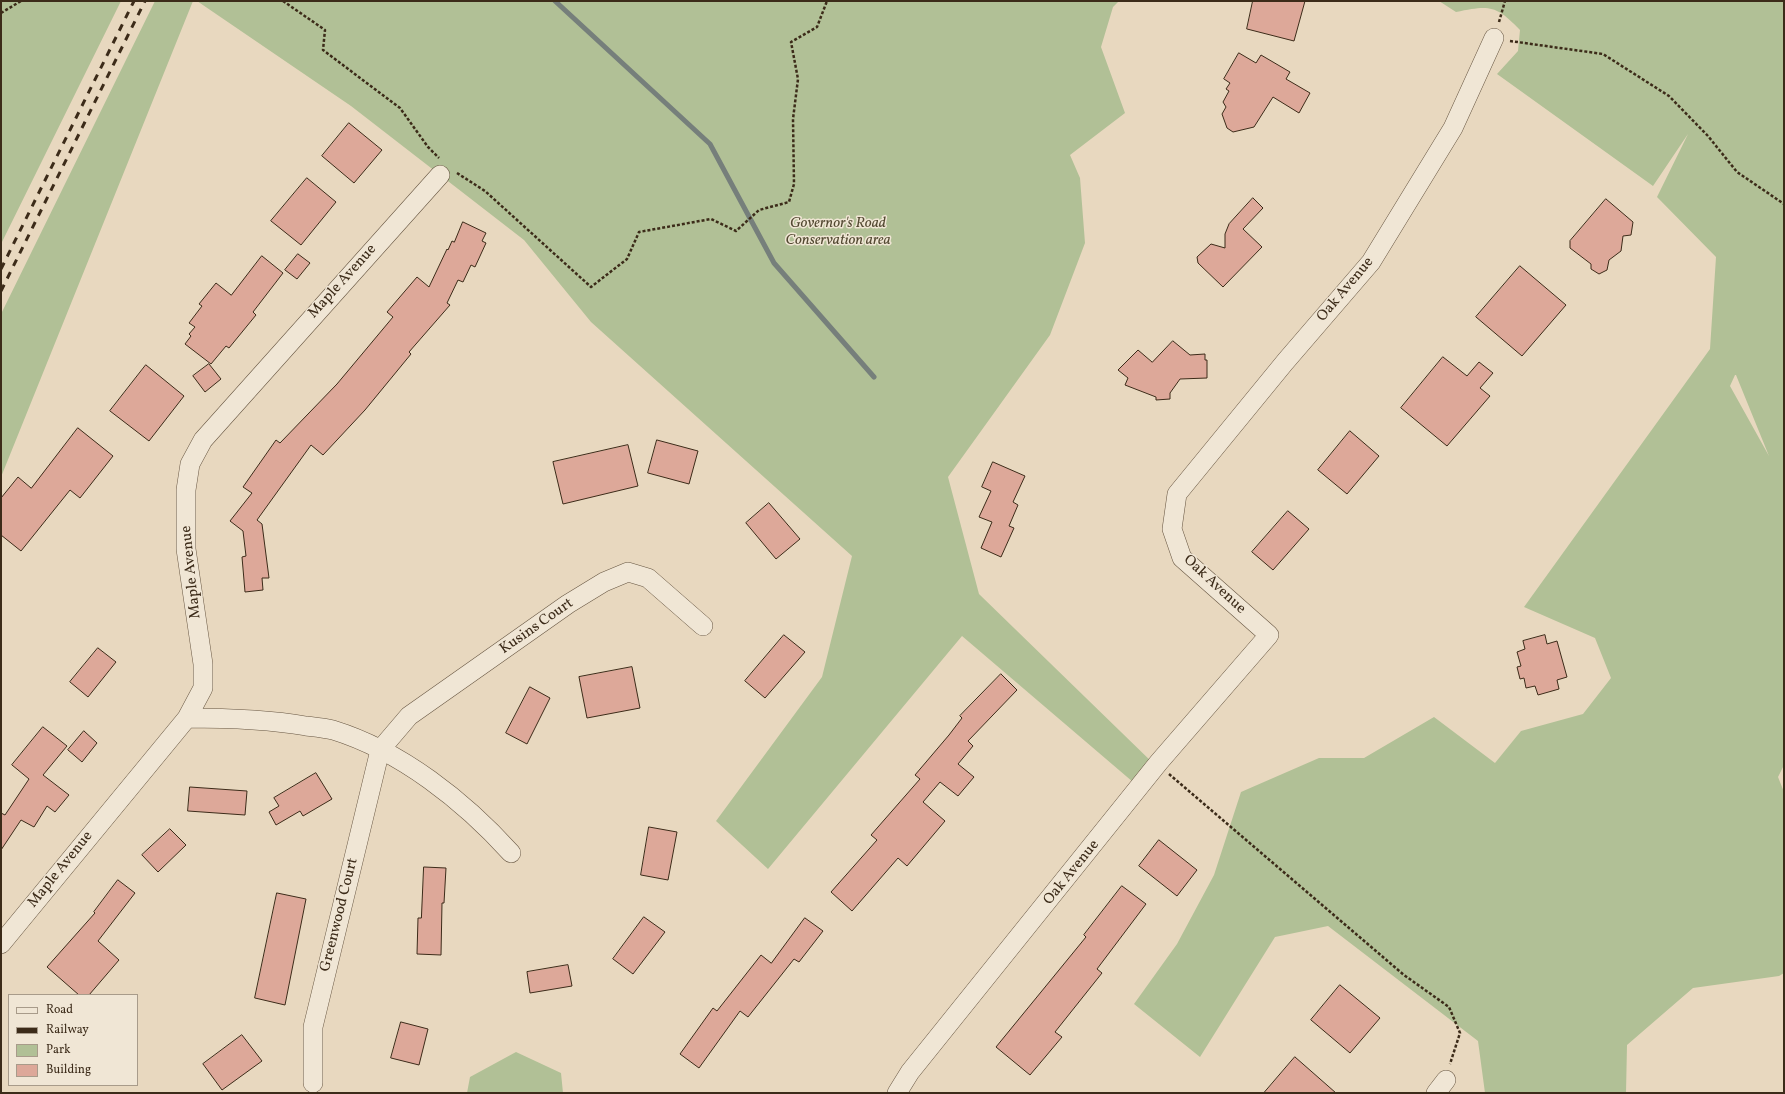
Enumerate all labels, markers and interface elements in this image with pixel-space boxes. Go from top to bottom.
park label: Governor's Road Conservation area [785,215,891,250]
street label: Maple Avenue [305,241,381,323]
street label: Oak Avenue [1314,254,1378,326]
street label: Maple Avenue [178,525,206,619]
street label: Oak Avenue [1179,552,1249,618]
street label: Kusins Court [497,595,577,659]
street label: Maple Avenue [25,828,97,912]
street label: Oak Avenue [1040,837,1104,909]
street label: Greenwood Court [317,856,363,974]
legend [8,994,138,1086]
text: Road [46,1002,73,1018]
text: Railway [46,1022,89,1038]
text: Park [46,1042,71,1058]
text: Building [46,1062,91,1078]

